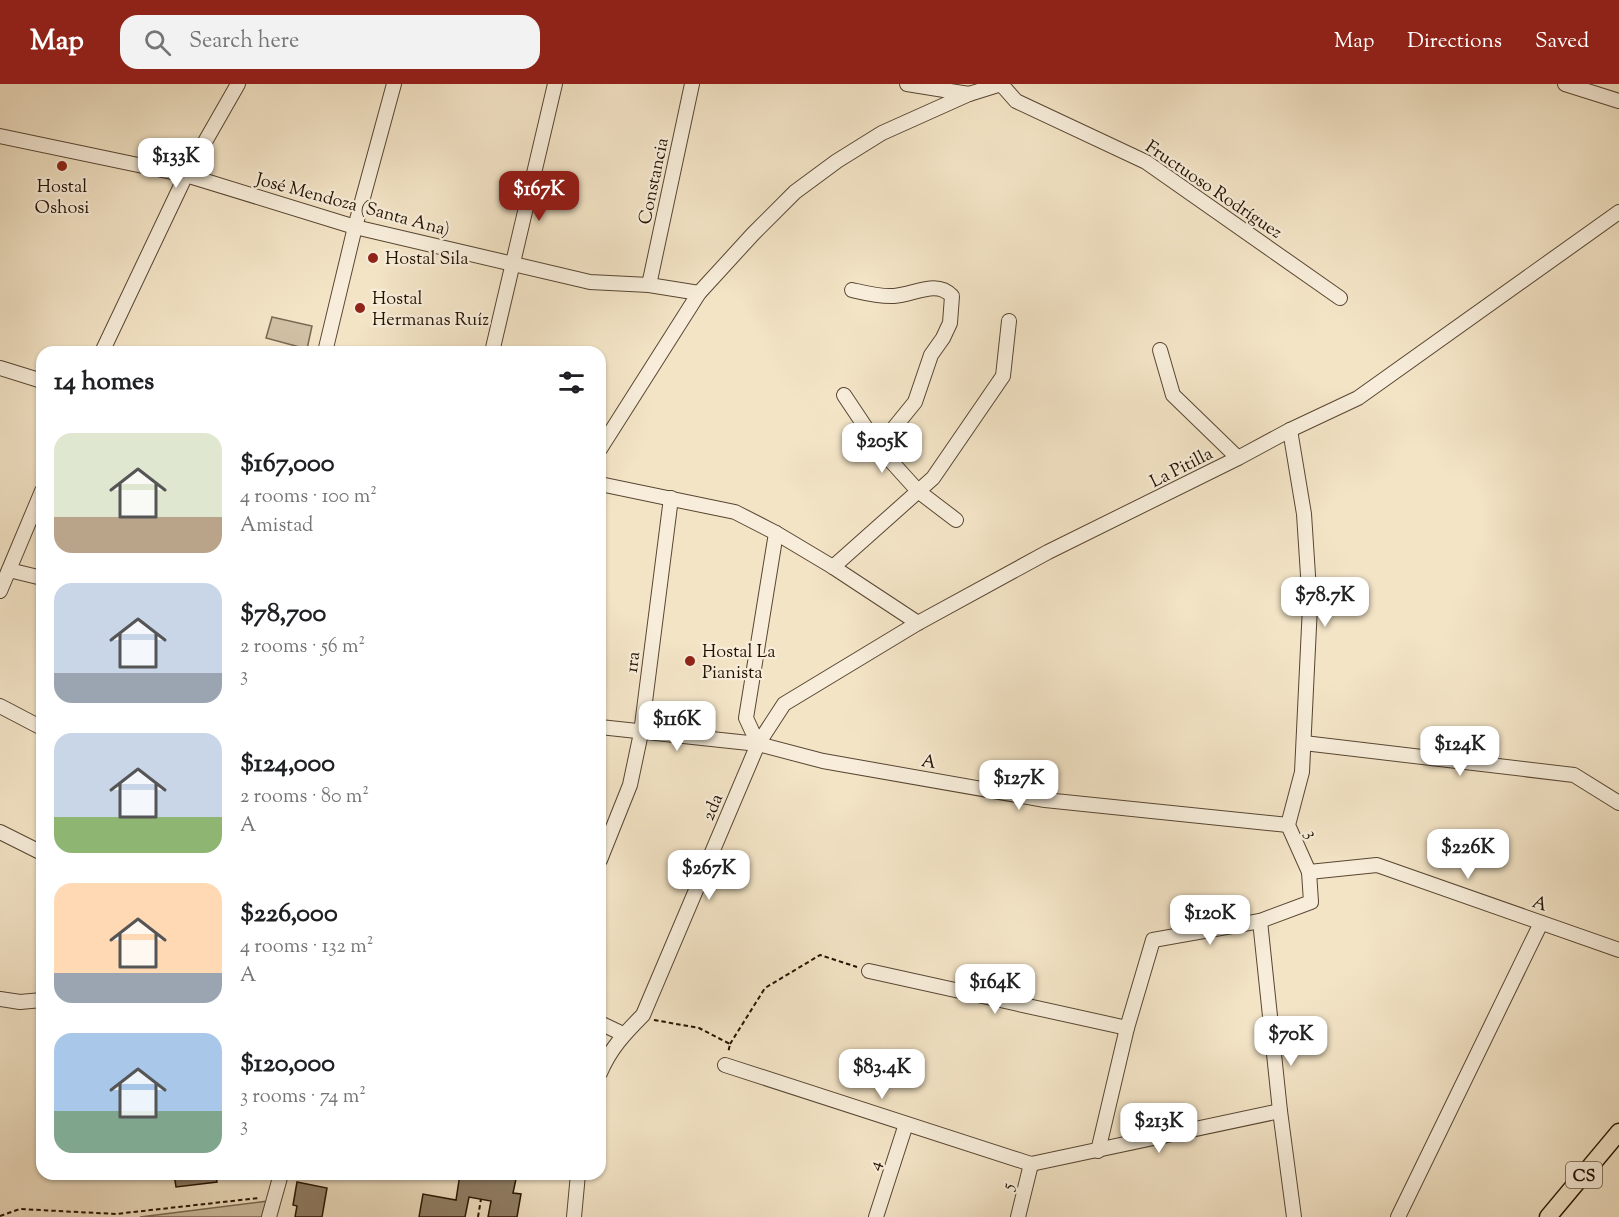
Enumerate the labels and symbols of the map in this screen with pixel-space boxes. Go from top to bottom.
street label: Fructuoso Rodríguez [1139,135,1287,246]
street label: Constancia [633,136,677,227]
pin: $133K [134,138,218,189]
marker: Hostal Oshosi [55,159,69,173]
street label: José Mendoza (Santa Ana) [252,167,452,244]
pin: $167K [497,171,581,222]
place label: Hostal Oshosi [35,175,89,222]
place label: Hostal Sila [385,247,469,273]
marker: Hostal Sila [366,251,380,265]
place label: Hostal Hermanas Ruíz [372,287,489,334]
marker: Hostal Hermanas Ruíz [353,301,367,315]
pin: $205K [840,423,924,474]
street label: La Pitilla [1146,442,1218,496]
pin: $78.7K [1276,577,1374,628]
place label: Hostal La Pianista [702,640,776,687]
street label: 1ra [620,650,648,674]
marker: Hostal La Pianista [683,654,697,668]
pin: $116K [635,701,719,752]
pin: $124K [1418,726,1502,777]
street label: A [919,749,938,777]
pin: $127K [977,760,1061,811]
street label: 2da [697,790,731,825]
street label: 3 [1297,826,1324,843]
pin: $226K [1426,829,1510,880]
pin: $267K [667,850,751,901]
street label: A [1528,890,1551,920]
pin: $120K [1168,895,1252,946]
pin: $164K [953,964,1037,1015]
pin: $70K [1255,1016,1327,1067]
pin: $83.4K [833,1049,931,1100]
pin: $213K [1117,1103,1201,1154]
street label: 4 [862,1157,890,1174]
road number: CS [1566,1162,1602,1188]
street label: 5 [995,1180,1022,1194]

